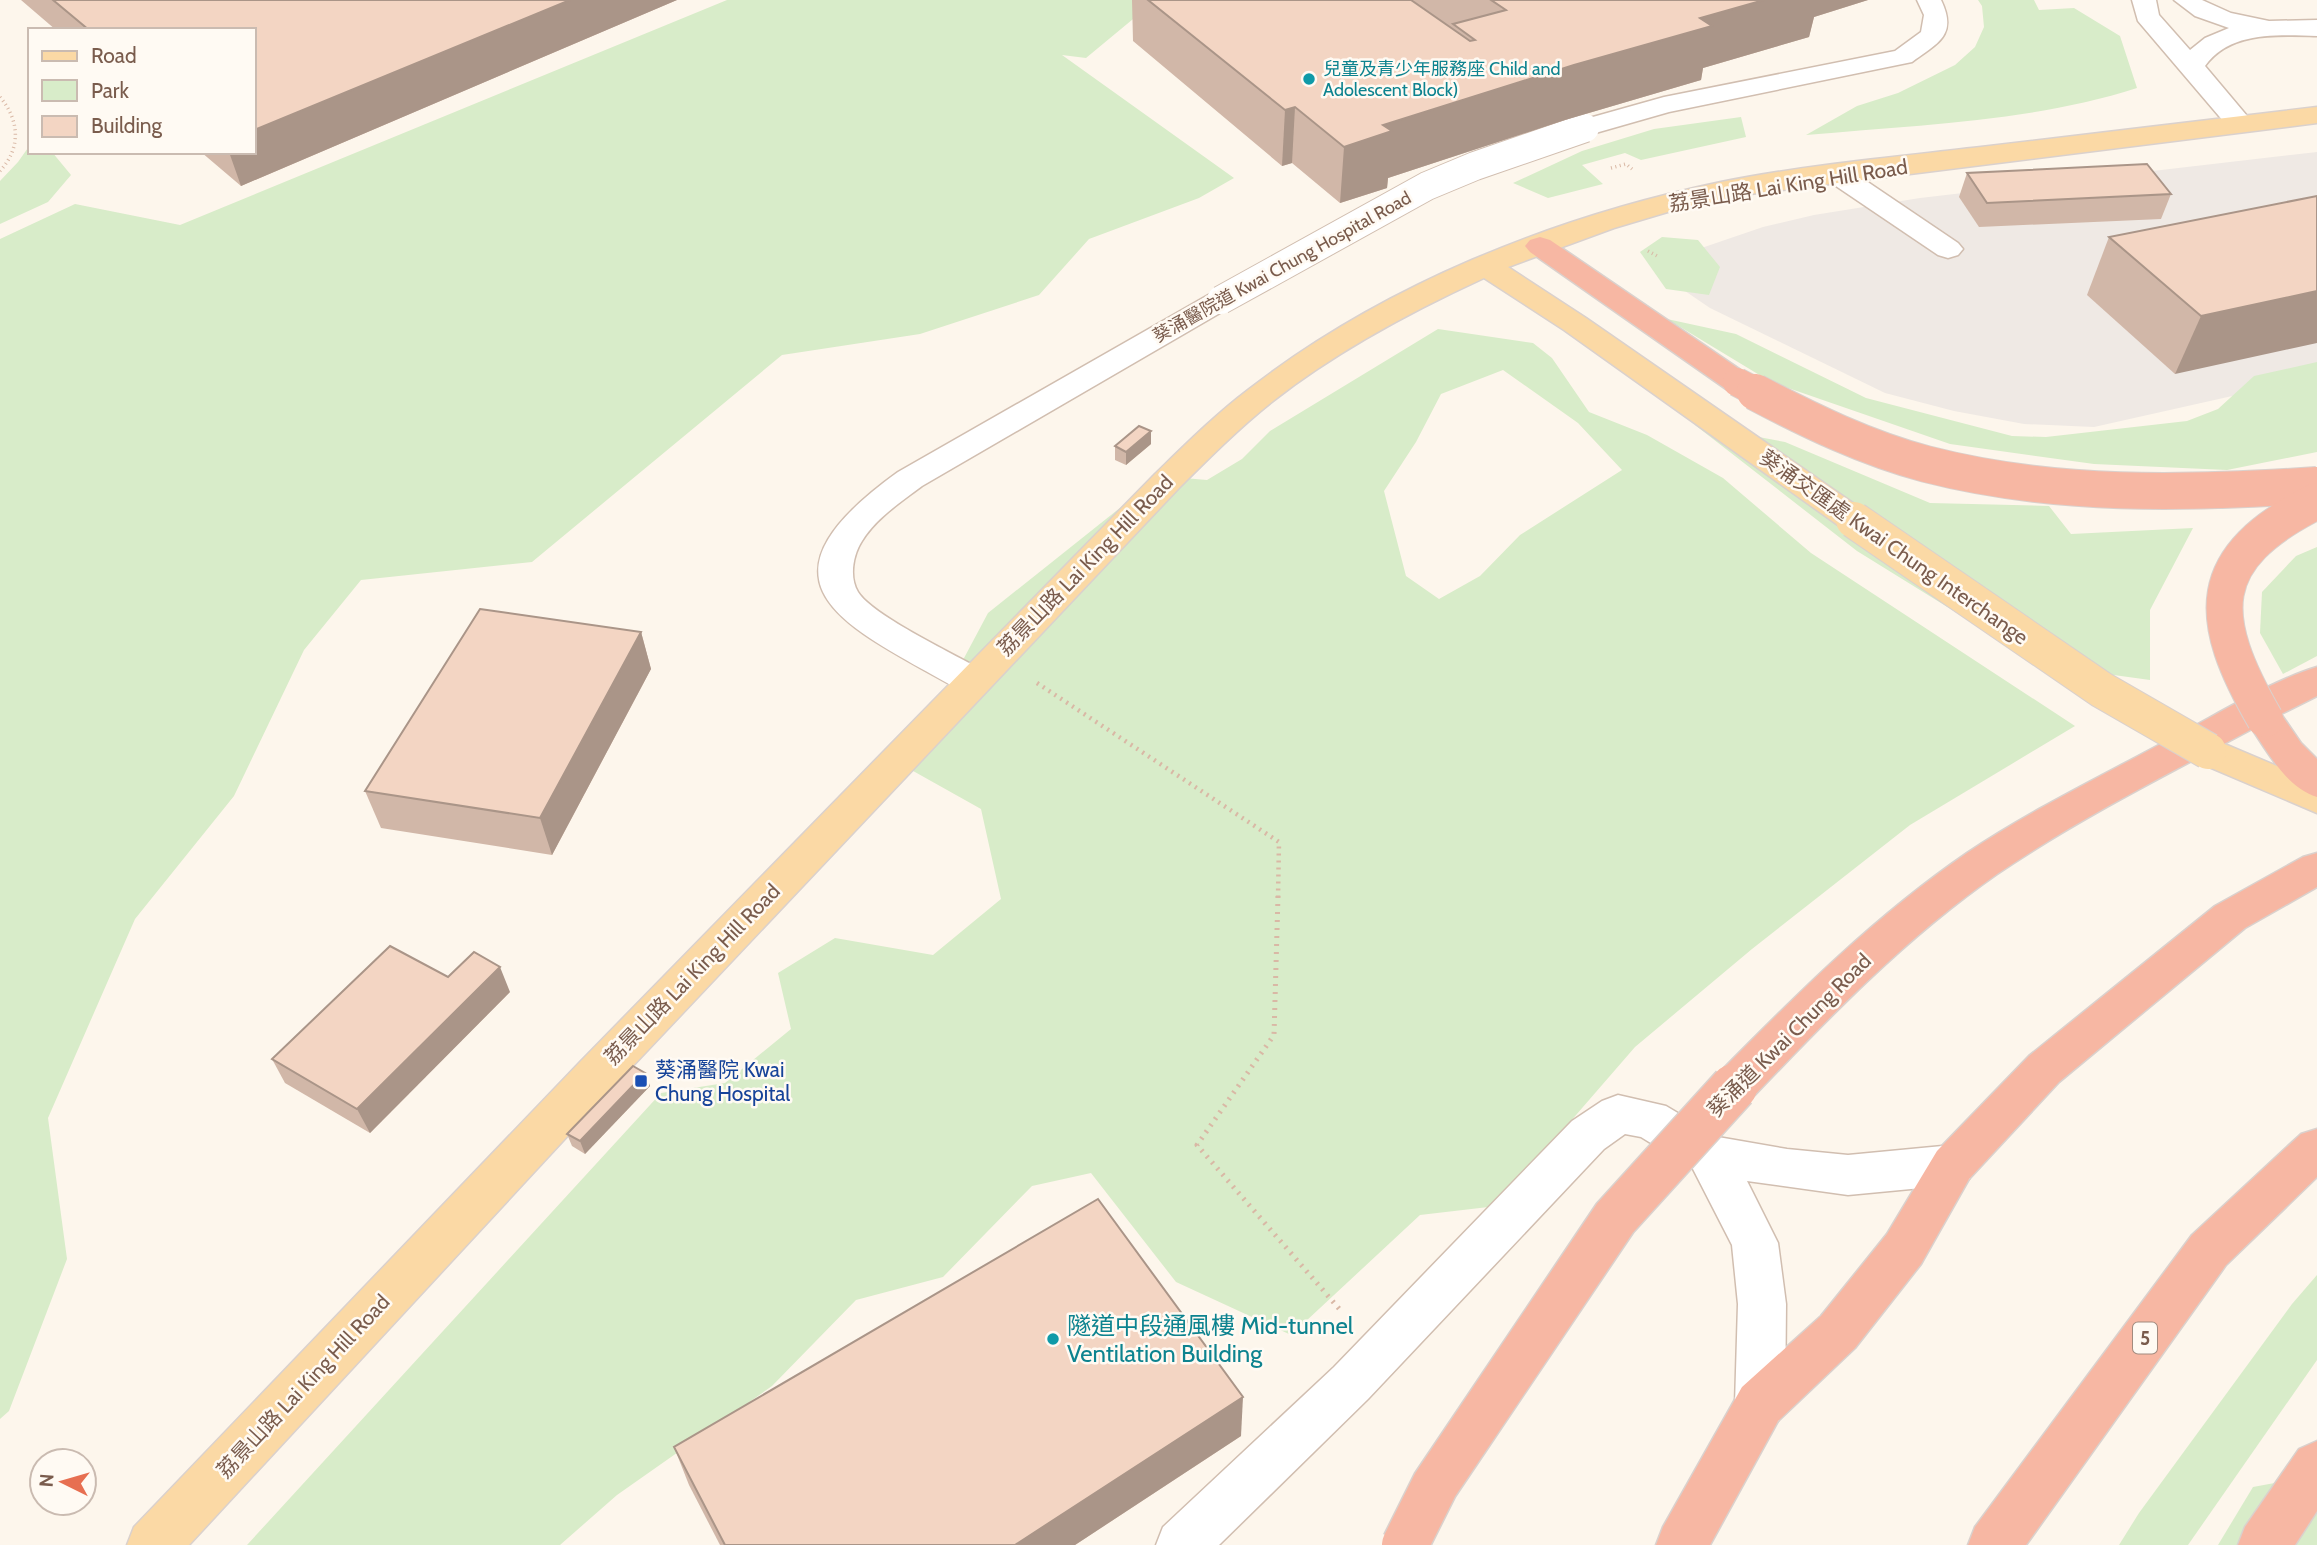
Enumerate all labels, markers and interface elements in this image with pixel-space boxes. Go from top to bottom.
legend [28,28,256,154]
text: Road [91,43,137,68]
place label: 兒童及青少年服務座 Child and Adolescent Block) [1323,58,1561,101]
marker: 兒童及青少年服務座 Child and Adolescent Block) [1301,71,1317,87]
text: Park [91,78,129,103]
text: Building [91,113,163,138]
street label: 荔景山路 Lai King Hill Road [1667,154,1909,216]
street label: 葵涌醫院道 Kwai Chung Hospital Road [1149,187,1415,347]
street label: 葵涌交匯處 Kwai Chung Interchange [1755,444,2033,650]
street label: 荔景山路 Lai King Hill Road [992,469,1178,661]
street label: 荔景山路 Lai King Hill Road [599,878,785,1070]
street label: 葵涌道 Kwai Chung Road [1702,948,1876,1122]
place label: 葵涌醫院 Kwai Chung Hospital [655,1057,790,1106]
marker: 葵涌醫院 Kwai Chung Hospital [633,1073,649,1089]
street label: 荔景山路 Lai King Hill Road [211,1289,395,1483]
place label: 隧道中段通風樓 Mid-tunnel Ventilation Building [1067,1311,1354,1368]
road number: 5 [2133,1322,2157,1354]
marker: 隧道中段通風樓 Mid-tunnel Ventilation Building [1045,1331,1061,1347]
north arrow [28,1447,98,1517]
text: N [35,1473,59,1488]

